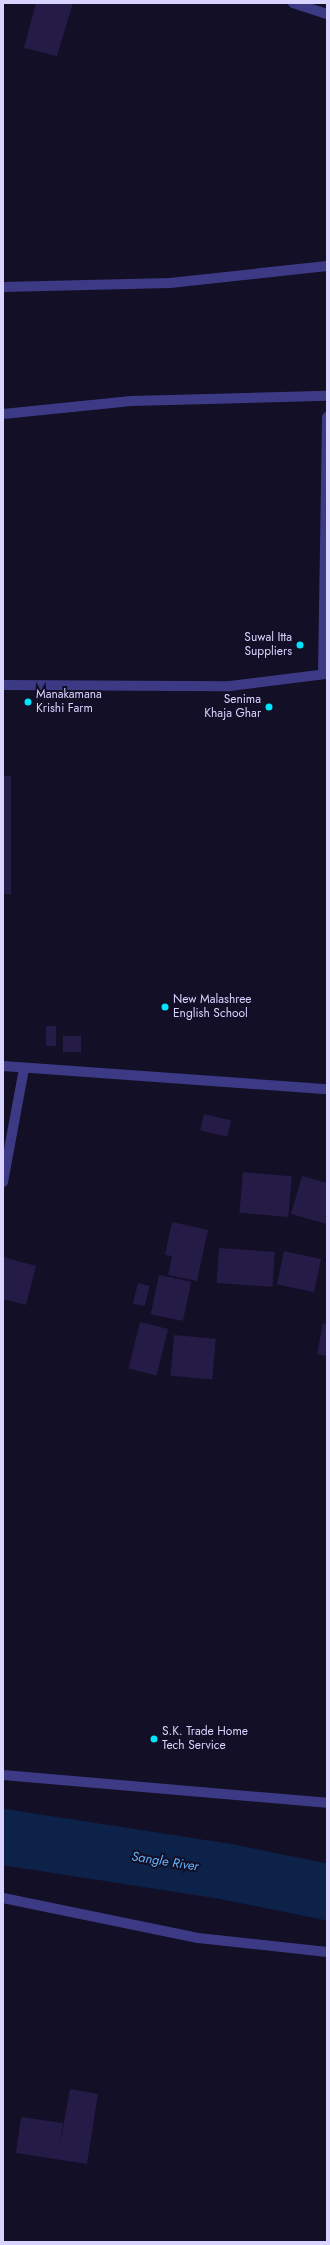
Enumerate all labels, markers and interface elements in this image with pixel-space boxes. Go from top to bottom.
place label: Suwal Itta Suppliers [244,631,292,659]
marker: Suwal Itta Suppliers [295,640,305,650]
place label: Manakamana Krishi Farm [36,688,102,716]
place label: Senima Khaja Ghar [204,693,261,721]
marker: Manakamana Krishi Farm [23,697,33,707]
marker: Senima Khaja Ghar [264,702,274,712]
place label: New Malashree English School [173,993,252,1021]
marker: New Malashree English School [160,1002,170,1012]
place label: S.K. Trade Home Tech Service [162,1725,248,1753]
marker: S.K. Trade Home Tech Service [149,1734,159,1744]
water label: Sangle River [130,1849,200,1875]

